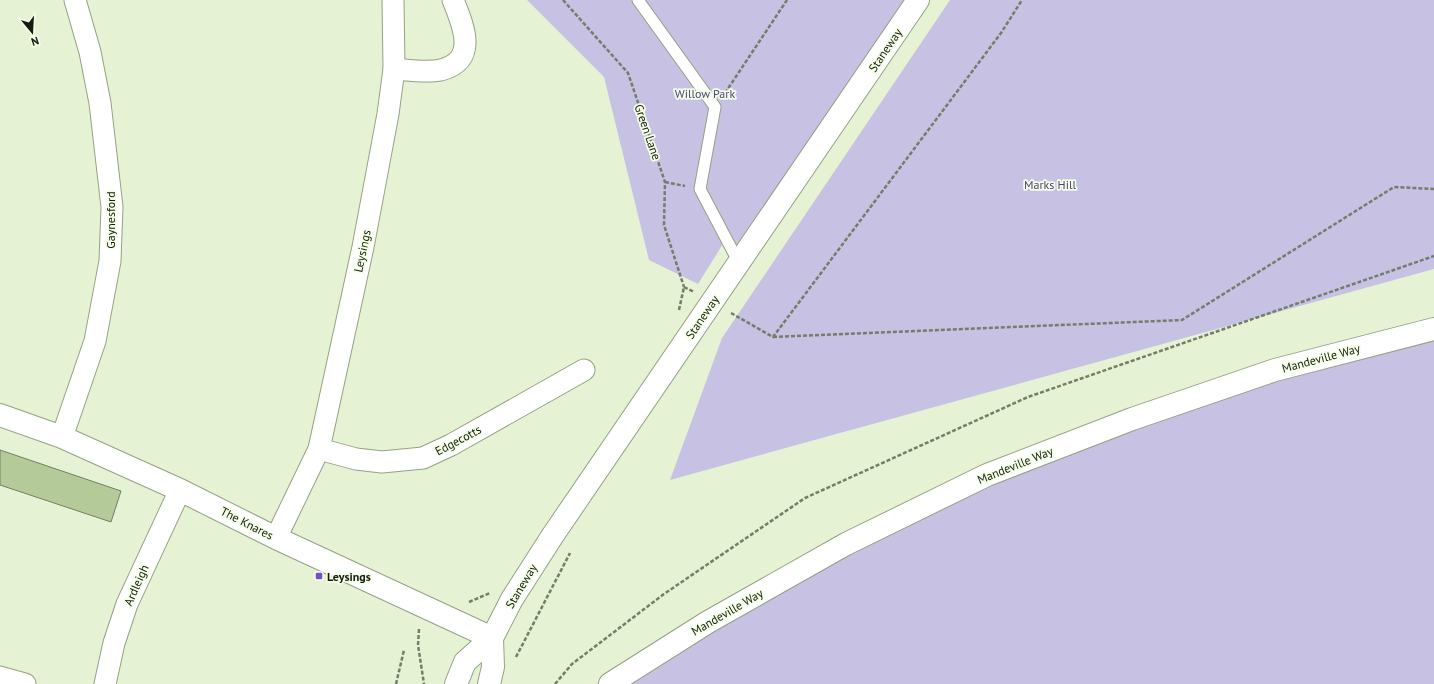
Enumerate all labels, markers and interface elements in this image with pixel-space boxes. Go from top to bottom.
north arrow [12,12,52,52]
street label: Staneway [865,25,905,75]
text: N [29,34,41,49]
park label: Willow Park [675,86,735,101]
street label: Green Lane [631,102,665,162]
park label: Marks Hill [1024,177,1076,192]
street label: Gaynesford [103,191,118,249]
street label: Leysings [350,228,374,274]
street label: Staneway [682,292,722,342]
street label: Mandeville Way [1280,340,1362,376]
street label: Edgecotts [432,422,484,458]
street label: Mandeville Way [975,443,1055,487]
street label: The Knares [218,503,276,543]
street label: Staneway [502,561,540,611]
street label: Ardleigh [120,562,152,608]
place label: Leysings [327,569,371,584]
marker: Leysings [314,571,324,581]
street label: Mandeville Way [688,585,766,639]

